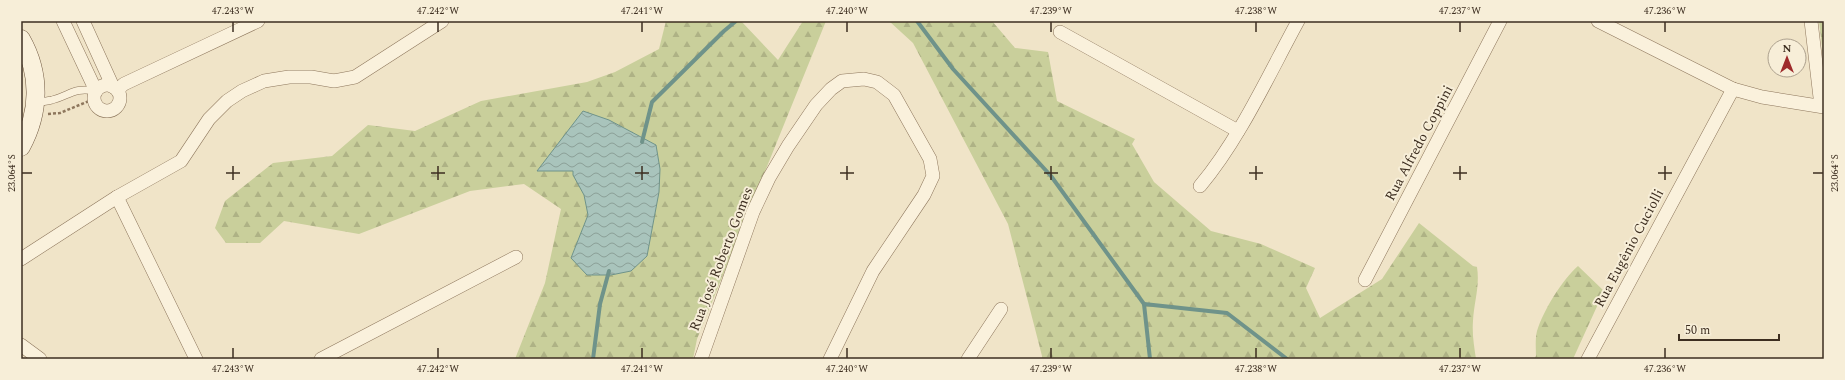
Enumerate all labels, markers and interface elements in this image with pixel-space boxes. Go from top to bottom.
text: 47.243°W [212,3,254,19]
text: 47.242°W [417,3,459,19]
text: 47.241°W [621,3,663,19]
text: 47.240°W [826,3,868,19]
text: 47.239°W [1030,3,1072,19]
text: 47.238°W [1235,3,1277,19]
text: 47.237°W [1439,3,1481,19]
text: 47.236°W [1644,3,1686,19]
north arrow [1767,38,1807,78]
text: N [1783,40,1792,57]
street label: Rua Alfredo Coppini [1380,81,1458,205]
text: 23.064°S [4,154,20,192]
text: 23.064°S [1827,154,1843,192]
street label: Rua José Roberto Gomes [684,184,758,334]
street label: Rua Eugênio Cuciolli [1589,185,1669,311]
scale bar [1679,316,1779,342]
text: 50 m [1685,321,1710,340]
text: 47.243°W [212,361,254,377]
text: 47.242°W [417,361,459,377]
text: 47.241°W [621,361,663,377]
text: 47.240°W [826,361,868,377]
text: 47.239°W [1030,361,1072,377]
text: 47.238°W [1235,361,1277,377]
text: 47.237°W [1439,361,1481,377]
text: 47.236°W [1644,361,1686,377]

